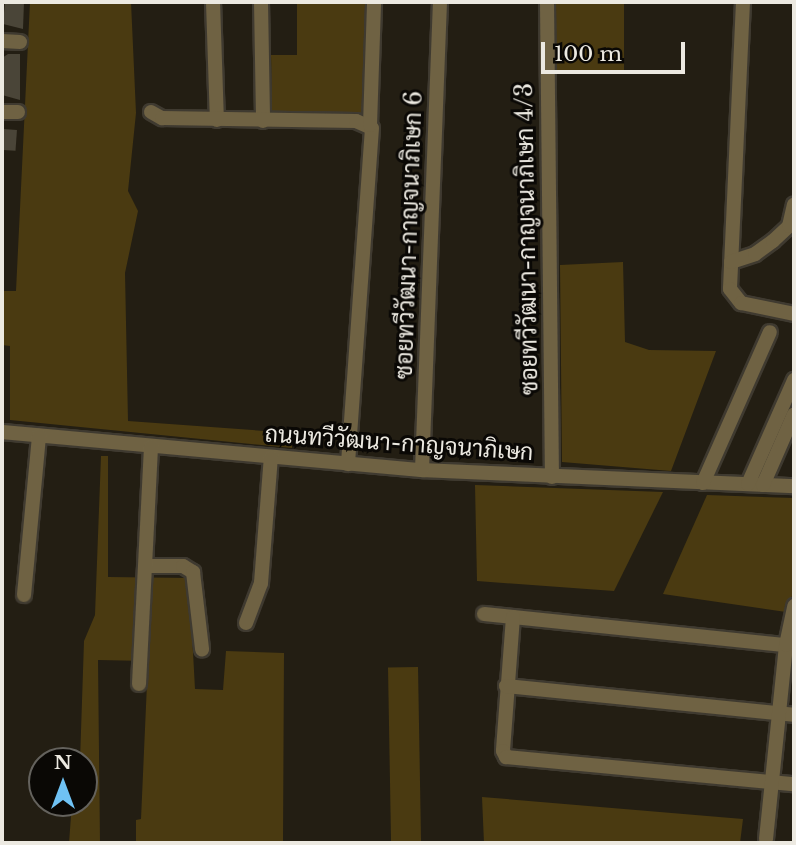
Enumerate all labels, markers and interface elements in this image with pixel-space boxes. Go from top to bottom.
scale bar [544,28,688,72]
text: 100 m [554,41,622,67]
street label: ซอยทวีวัฒนา-กาญจนาภิเษก 4/3 [510,83,544,395]
street label: ซอยทวีวัฒนา-กาญจนาภิเษก 6 [390,90,428,380]
street label: ถนนทวีวัฒนา-กาญจนาภิเษก [264,420,534,466]
north arrow [28,747,98,817]
text: N [54,751,72,774]

